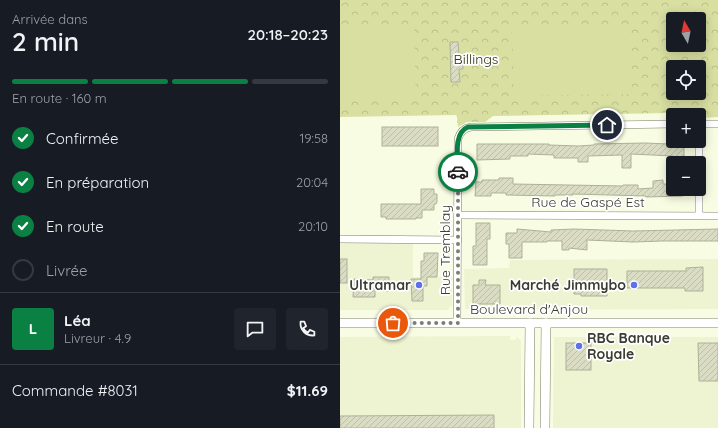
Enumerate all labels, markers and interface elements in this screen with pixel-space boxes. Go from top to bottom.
text: Arrivée dans [12,11,88,27]
north arrow [666,12,706,52]
map controls [666,12,706,196]
text: 2 min [12,25,79,58]
text: 20:18–20:23 [247,25,328,44]
park label: Billings [454,50,498,68]
button: locate [666,60,706,100]
text: En route · 160 m [12,90,107,106]
pin [590,108,624,142]
button: + [666,108,706,148]
icon: home [596,114,618,136]
icon: check [12,127,34,149]
text: Confirmée [46,129,119,148]
text: 19:58 [299,130,328,146]
courier [438,152,478,192]
button: − [666,156,706,196]
icon: car [447,161,469,183]
icon: check [12,171,34,193]
text: En préparation [46,173,149,192]
text: 20:04 [296,174,328,190]
street label: Rue de Gaspé Est [531,193,645,211]
street label: Rue Tremblay [436,205,454,295]
icon: check [12,215,34,237]
text: En route [46,217,104,236]
text: 20:10 [298,218,328,234]
text: Livrée [46,261,88,280]
place label: Ultramar [349,276,411,294]
place label: Marché Jimmybo [510,276,626,294]
marker: Ultramar [414,280,424,290]
marker: Marché Jimmybo [629,280,639,290]
street label: Boulevard d'Anjou [470,300,588,318]
pin [376,306,410,340]
button: chat [234,308,276,350]
button: phone [286,308,328,350]
text: Léa [64,311,91,330]
icon: bag [382,312,404,334]
text: L [29,319,37,338]
place label: RBC Banque Royale [587,329,670,363]
text: Livreur · 4.9 [64,330,131,346]
marker: RBC Banque Royale [574,341,584,351]
text: Commande #8031 [12,381,138,400]
text: $11.69 [287,381,328,400]

